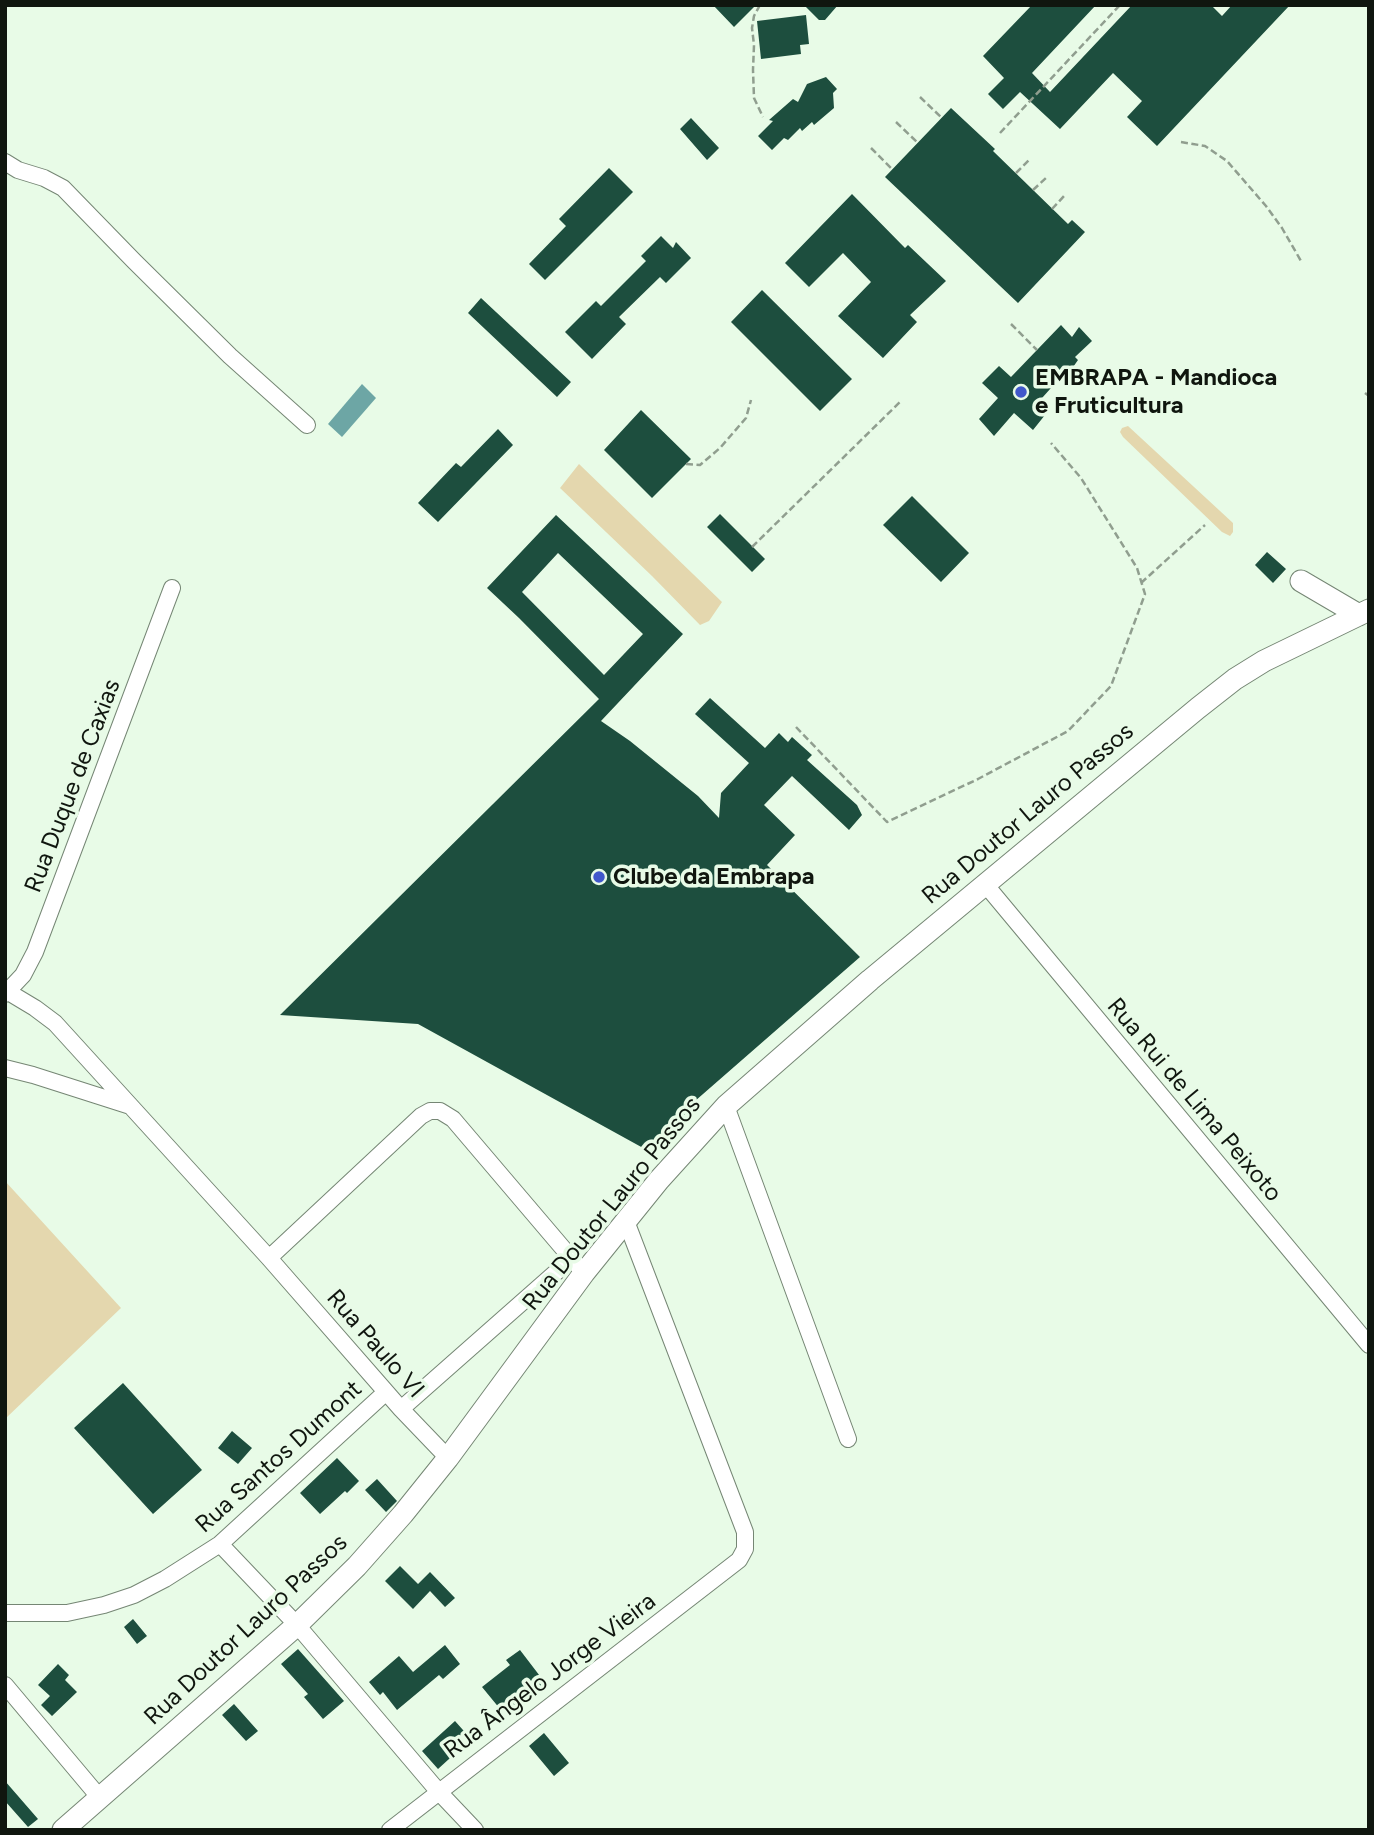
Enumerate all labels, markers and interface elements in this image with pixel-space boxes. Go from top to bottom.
place label: EMBRAPA - Mandioca e Fruticultura [1035,364,1277,420]
marker: EMBRAPA - Mandioca e Fruticultura [1013,384,1029,400]
street label: Rua Duque de Caxias [19,675,127,897]
street label: Rua Doutor Lauro Passos [917,717,1139,911]
place label: Clube da Embrapa [613,863,815,891]
marker: Clube da Embrapa [591,869,607,885]
street label: Rua Rui de Lima Peixoto [1100,992,1288,1208]
street label: Rua Doutor Lauro Passos [517,1091,707,1317]
street label: Rua Paulo VI [320,1284,430,1404]
street label: Rua Santos Dumont [190,1375,368,1539]
street label: Rua Doutor Lauro Passos [139,1528,353,1732]
street label: Rua Ângelo Jorge Vieira [439,1587,661,1765]

